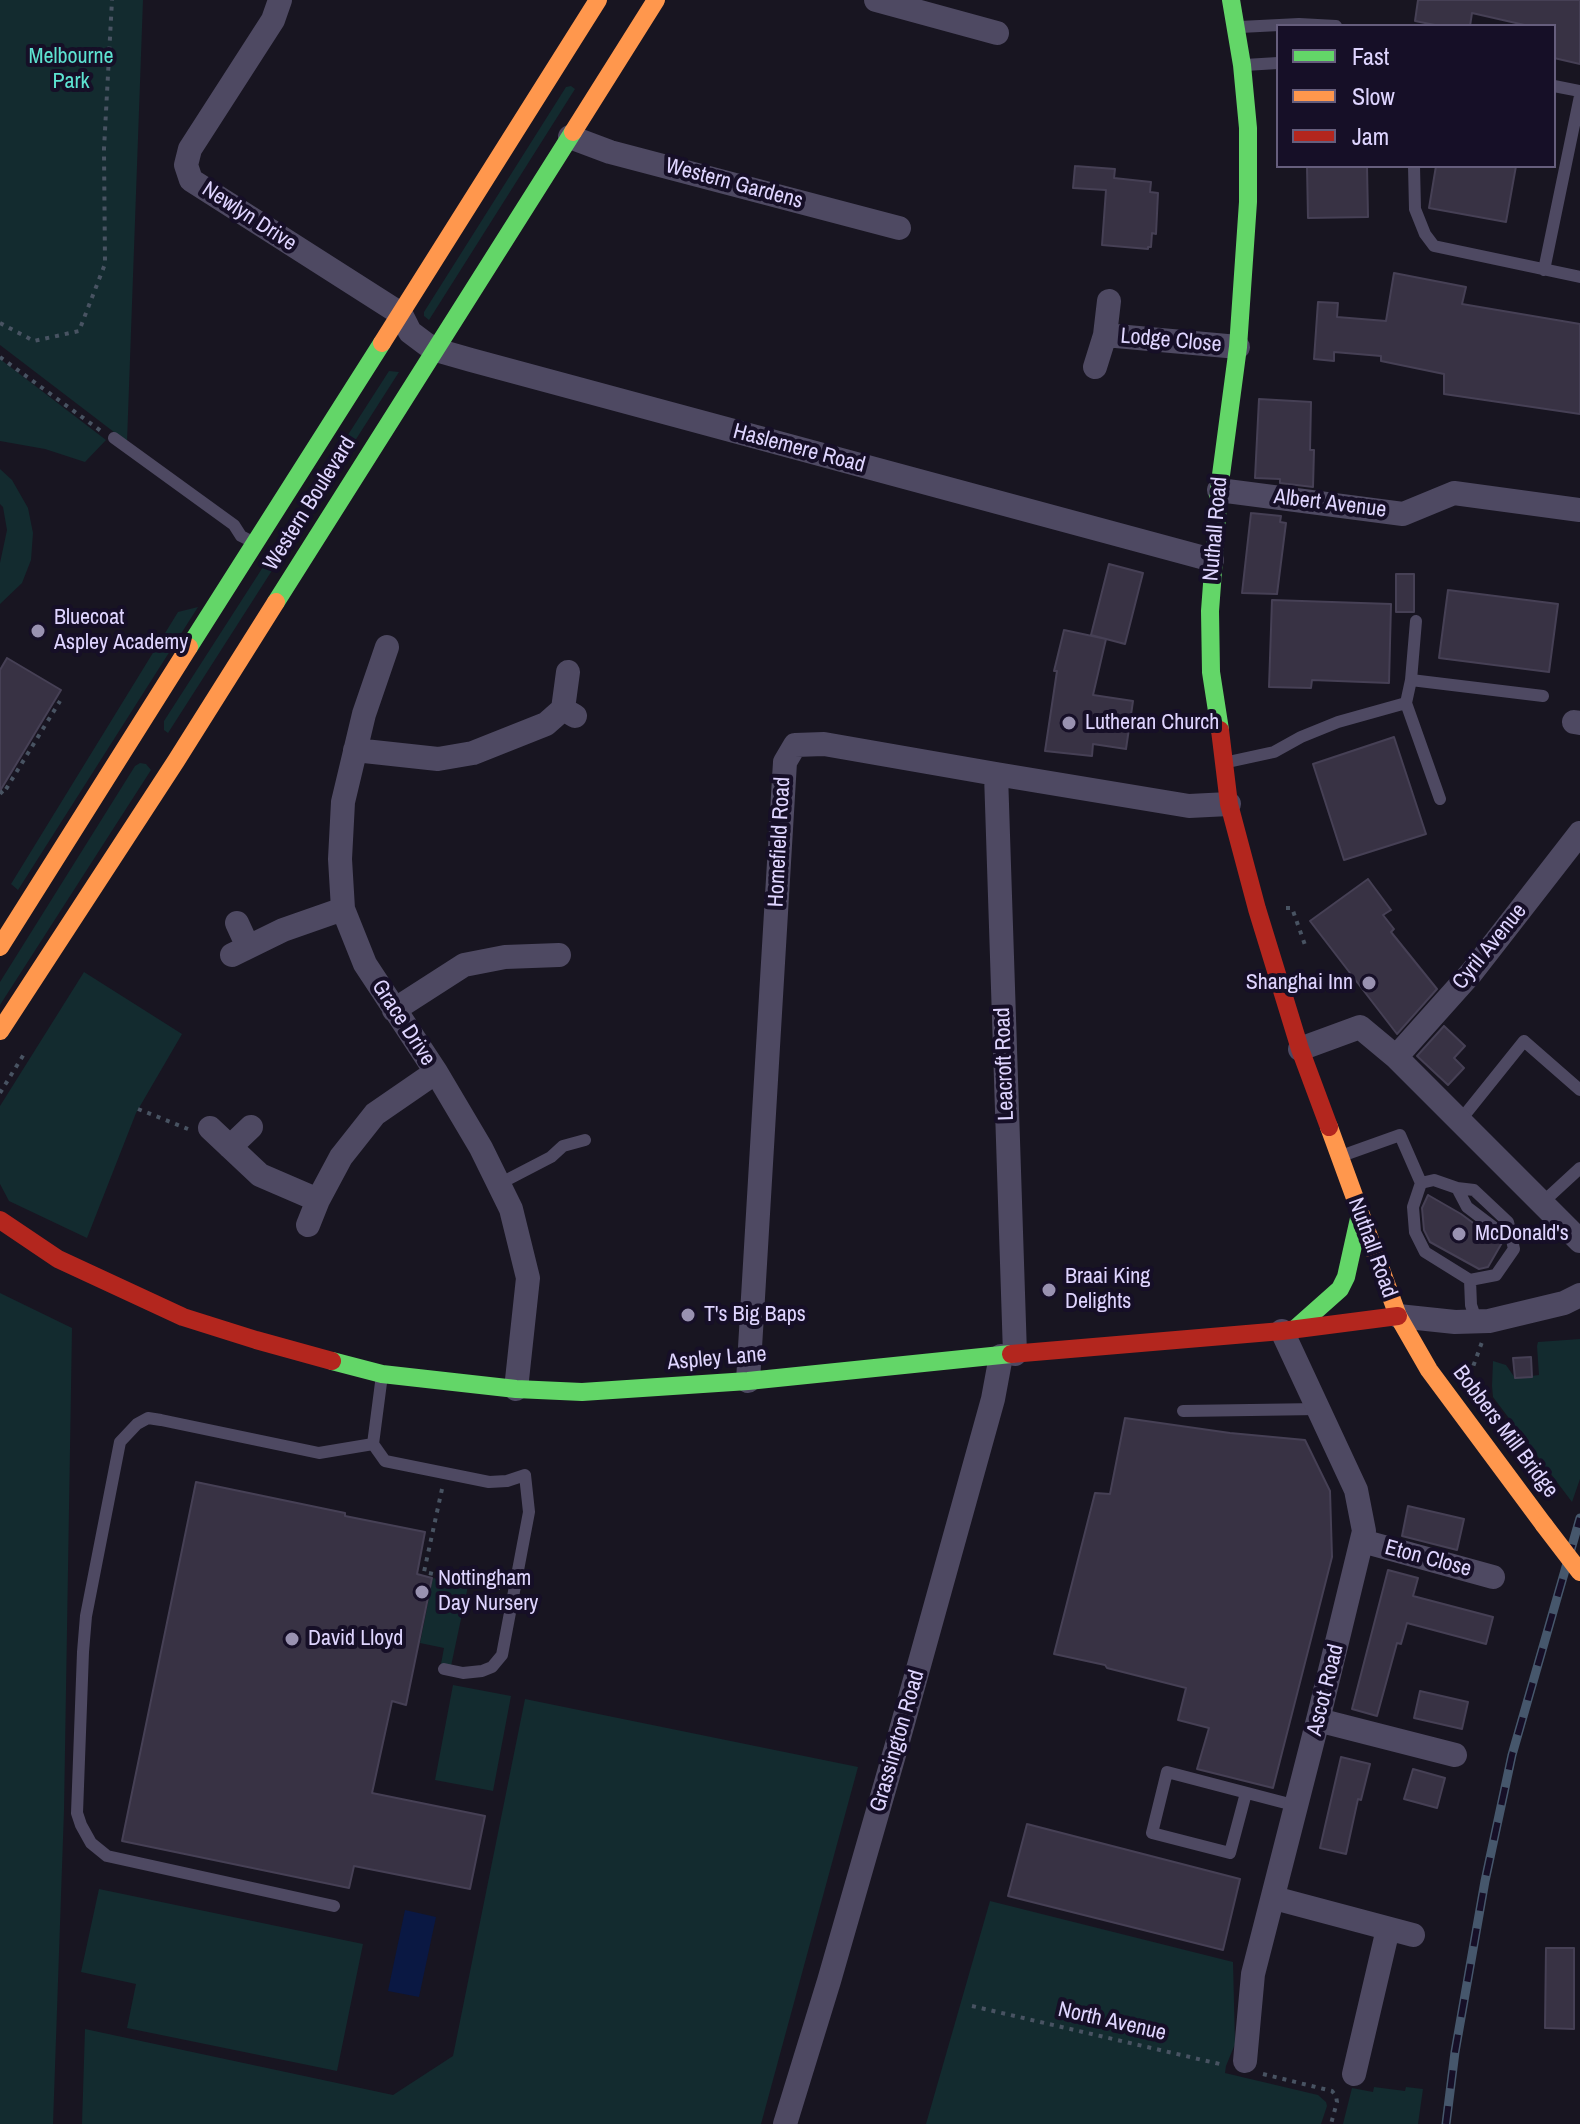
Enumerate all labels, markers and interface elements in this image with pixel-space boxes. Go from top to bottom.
legend [1276,24,1556,168]
text: Fast [1352,40,1389,72]
park label: Melbourne Park [28,44,114,96]
text: Slow [1352,80,1395,112]
text: Jam [1352,120,1389,152]
street label: Western Gardens [662,153,806,215]
street label: Newlyn Drive [197,177,301,257]
street label: Lodge Close [1119,323,1223,359]
street label: Haslemere Road [730,419,868,479]
street label: Western Boulevard [258,432,362,576]
street label: Nuthall Road [1198,476,1234,582]
street label: Albert Avenue [1272,484,1388,524]
place label: Bluecoat Aspley Academy [54,605,188,656]
marker: Bluecoat Aspley Academy [29,622,47,640]
place label: Lutheran Church [1085,710,1219,736]
marker: Lutheran Church [1060,714,1078,732]
street label: Homefield Road [763,776,797,908]
street label: Cyril Avenue [1447,899,1533,995]
place label: Shanghai Inn [1246,970,1353,996]
marker: Shanghai Inn [1360,974,1378,992]
street label: Grace Drive [365,975,441,1071]
street label: Leacroft Road [990,1007,1020,1121]
street label: Nuthall Road [1342,1194,1402,1302]
place label: McDonald's [1475,1221,1569,1247]
marker: McDonald's [1450,1225,1468,1243]
place label: Braai King Delights [1065,1264,1150,1316]
marker: Braai King Delights [1040,1281,1058,1299]
place label: T's Big Baps [704,1302,806,1328]
marker: T's Big Baps [679,1306,697,1324]
street label: Aspley Lane [666,1342,768,1376]
street label: Bobbers Mill Bridge [1447,1361,1563,1503]
street label: Eton Close [1382,1535,1474,1583]
place label: Nottingham Day Nursery [438,1566,538,1618]
marker: Nottingham Day Nursery [413,1583,431,1601]
place label: David Lloyd [308,1626,403,1652]
marker: David Lloyd [283,1630,301,1648]
street label: Ascot Road [1302,1642,1350,1738]
street label: Grassington Road [865,1667,931,1815]
street label: North Avenue [1055,1997,1169,2047]

